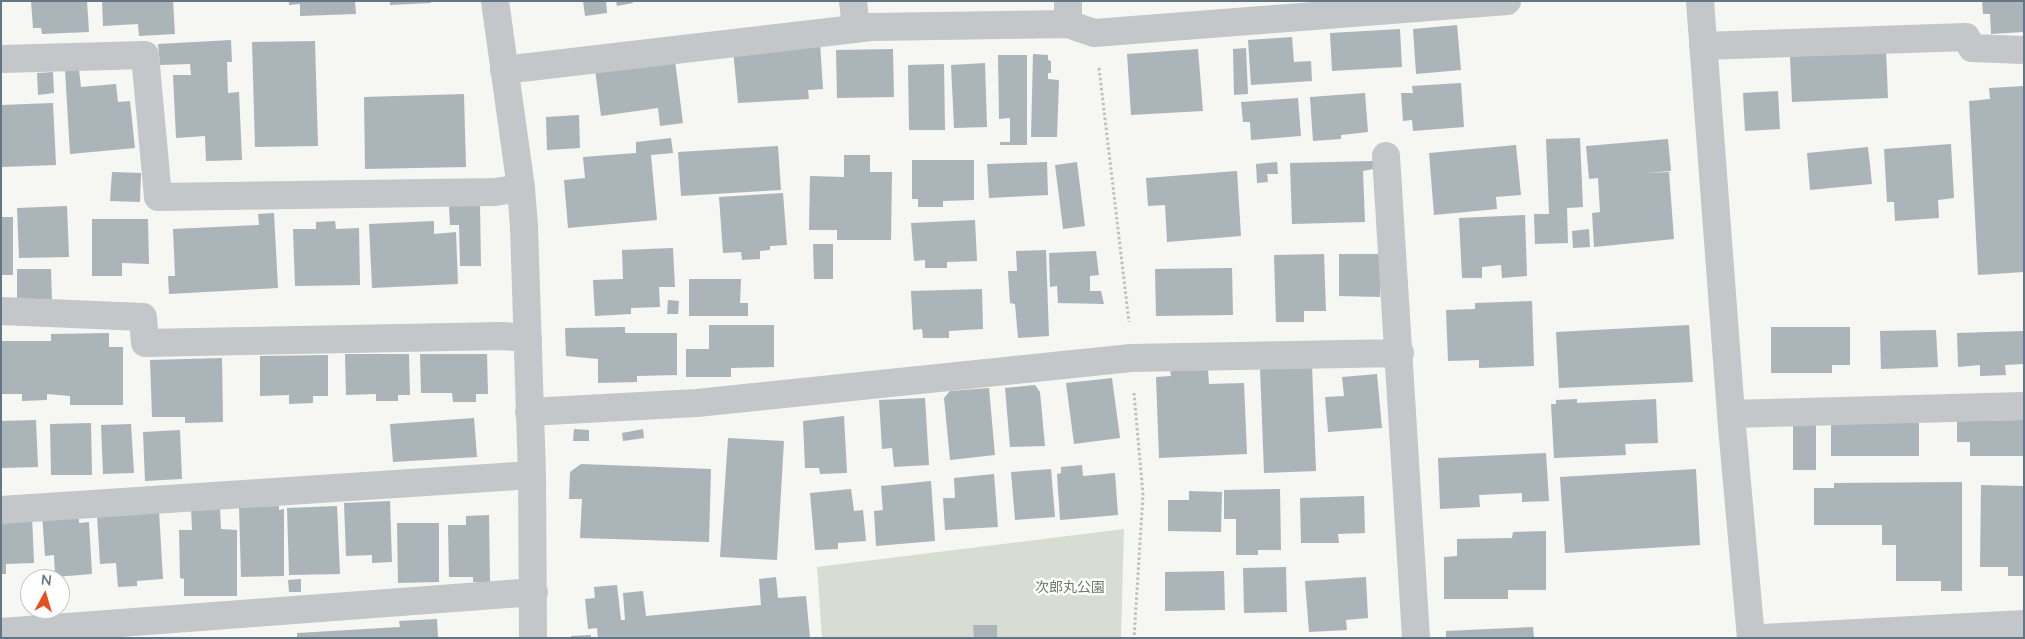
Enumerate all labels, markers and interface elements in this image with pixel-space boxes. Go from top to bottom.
north arrow [20,569,70,619]
text: N [40,571,53,589]
park label: 次郎丸公園 [1035,579,1105,595]

